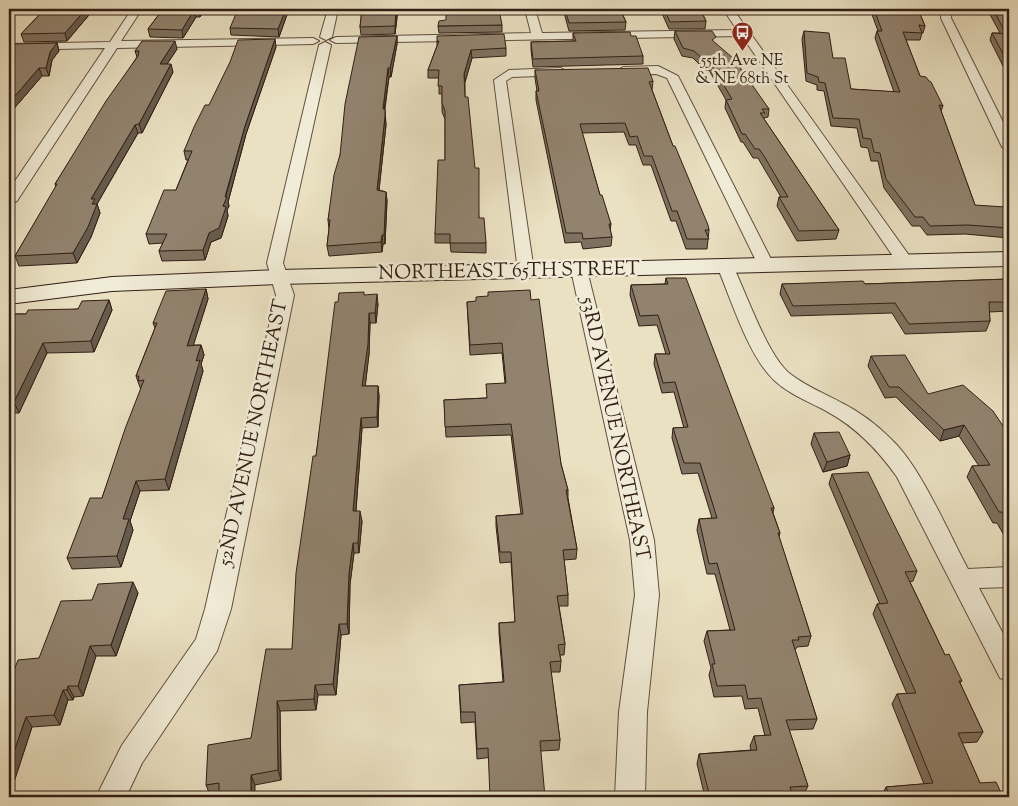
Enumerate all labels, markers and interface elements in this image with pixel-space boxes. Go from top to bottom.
bus stop icon: 55th Ave NE & NE 68th St [730,20,754,51]
place label: 55th Ave NE & NE 68th St [695,50,789,91]
street label: NORTHEAST 65TH STREET [378,255,640,289]
street label: 53RD AVENUE NORTHEAST [572,293,656,564]
street label: 52ND AVENUE NORTHEAST [211,297,296,570]

